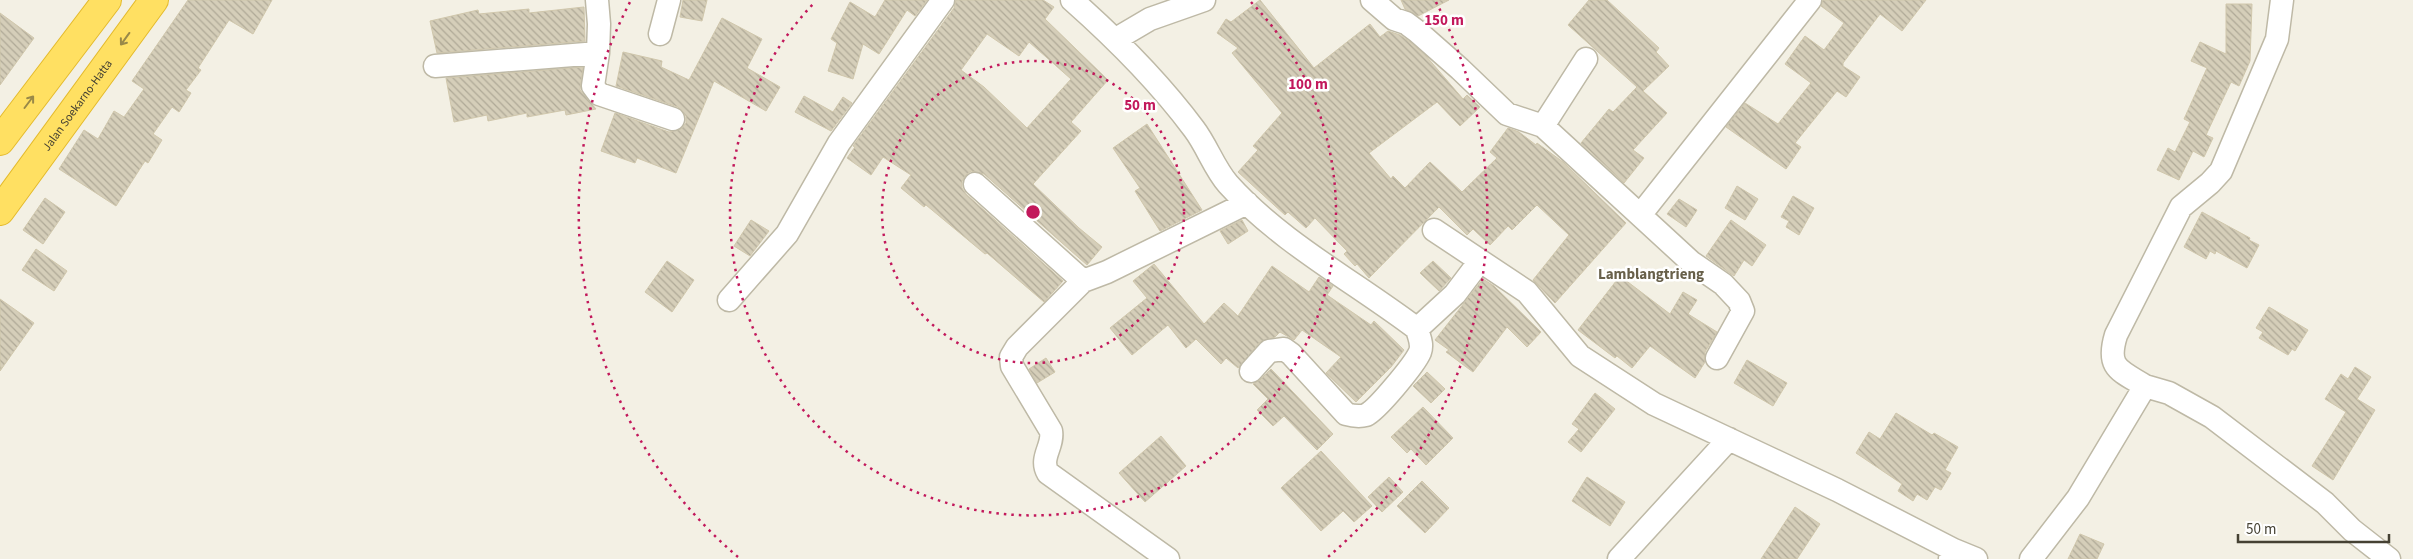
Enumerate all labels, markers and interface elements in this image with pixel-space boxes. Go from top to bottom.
text: 150 m [1424,10,1464,31]
one-way arrow [120,32,130,46]
street label: Jalan Soekarno-Hatta [38,56,116,154]
text: 100 m [1288,74,1328,95]
text: 50 m [1124,95,1156,116]
one-way arrow [24,96,35,109]
centre of rings [1024,203,1042,221]
district label: Lamblangtrieng [1598,264,1704,285]
scale bar [2238,512,2389,544]
text: 50 m [2246,519,2276,540]

